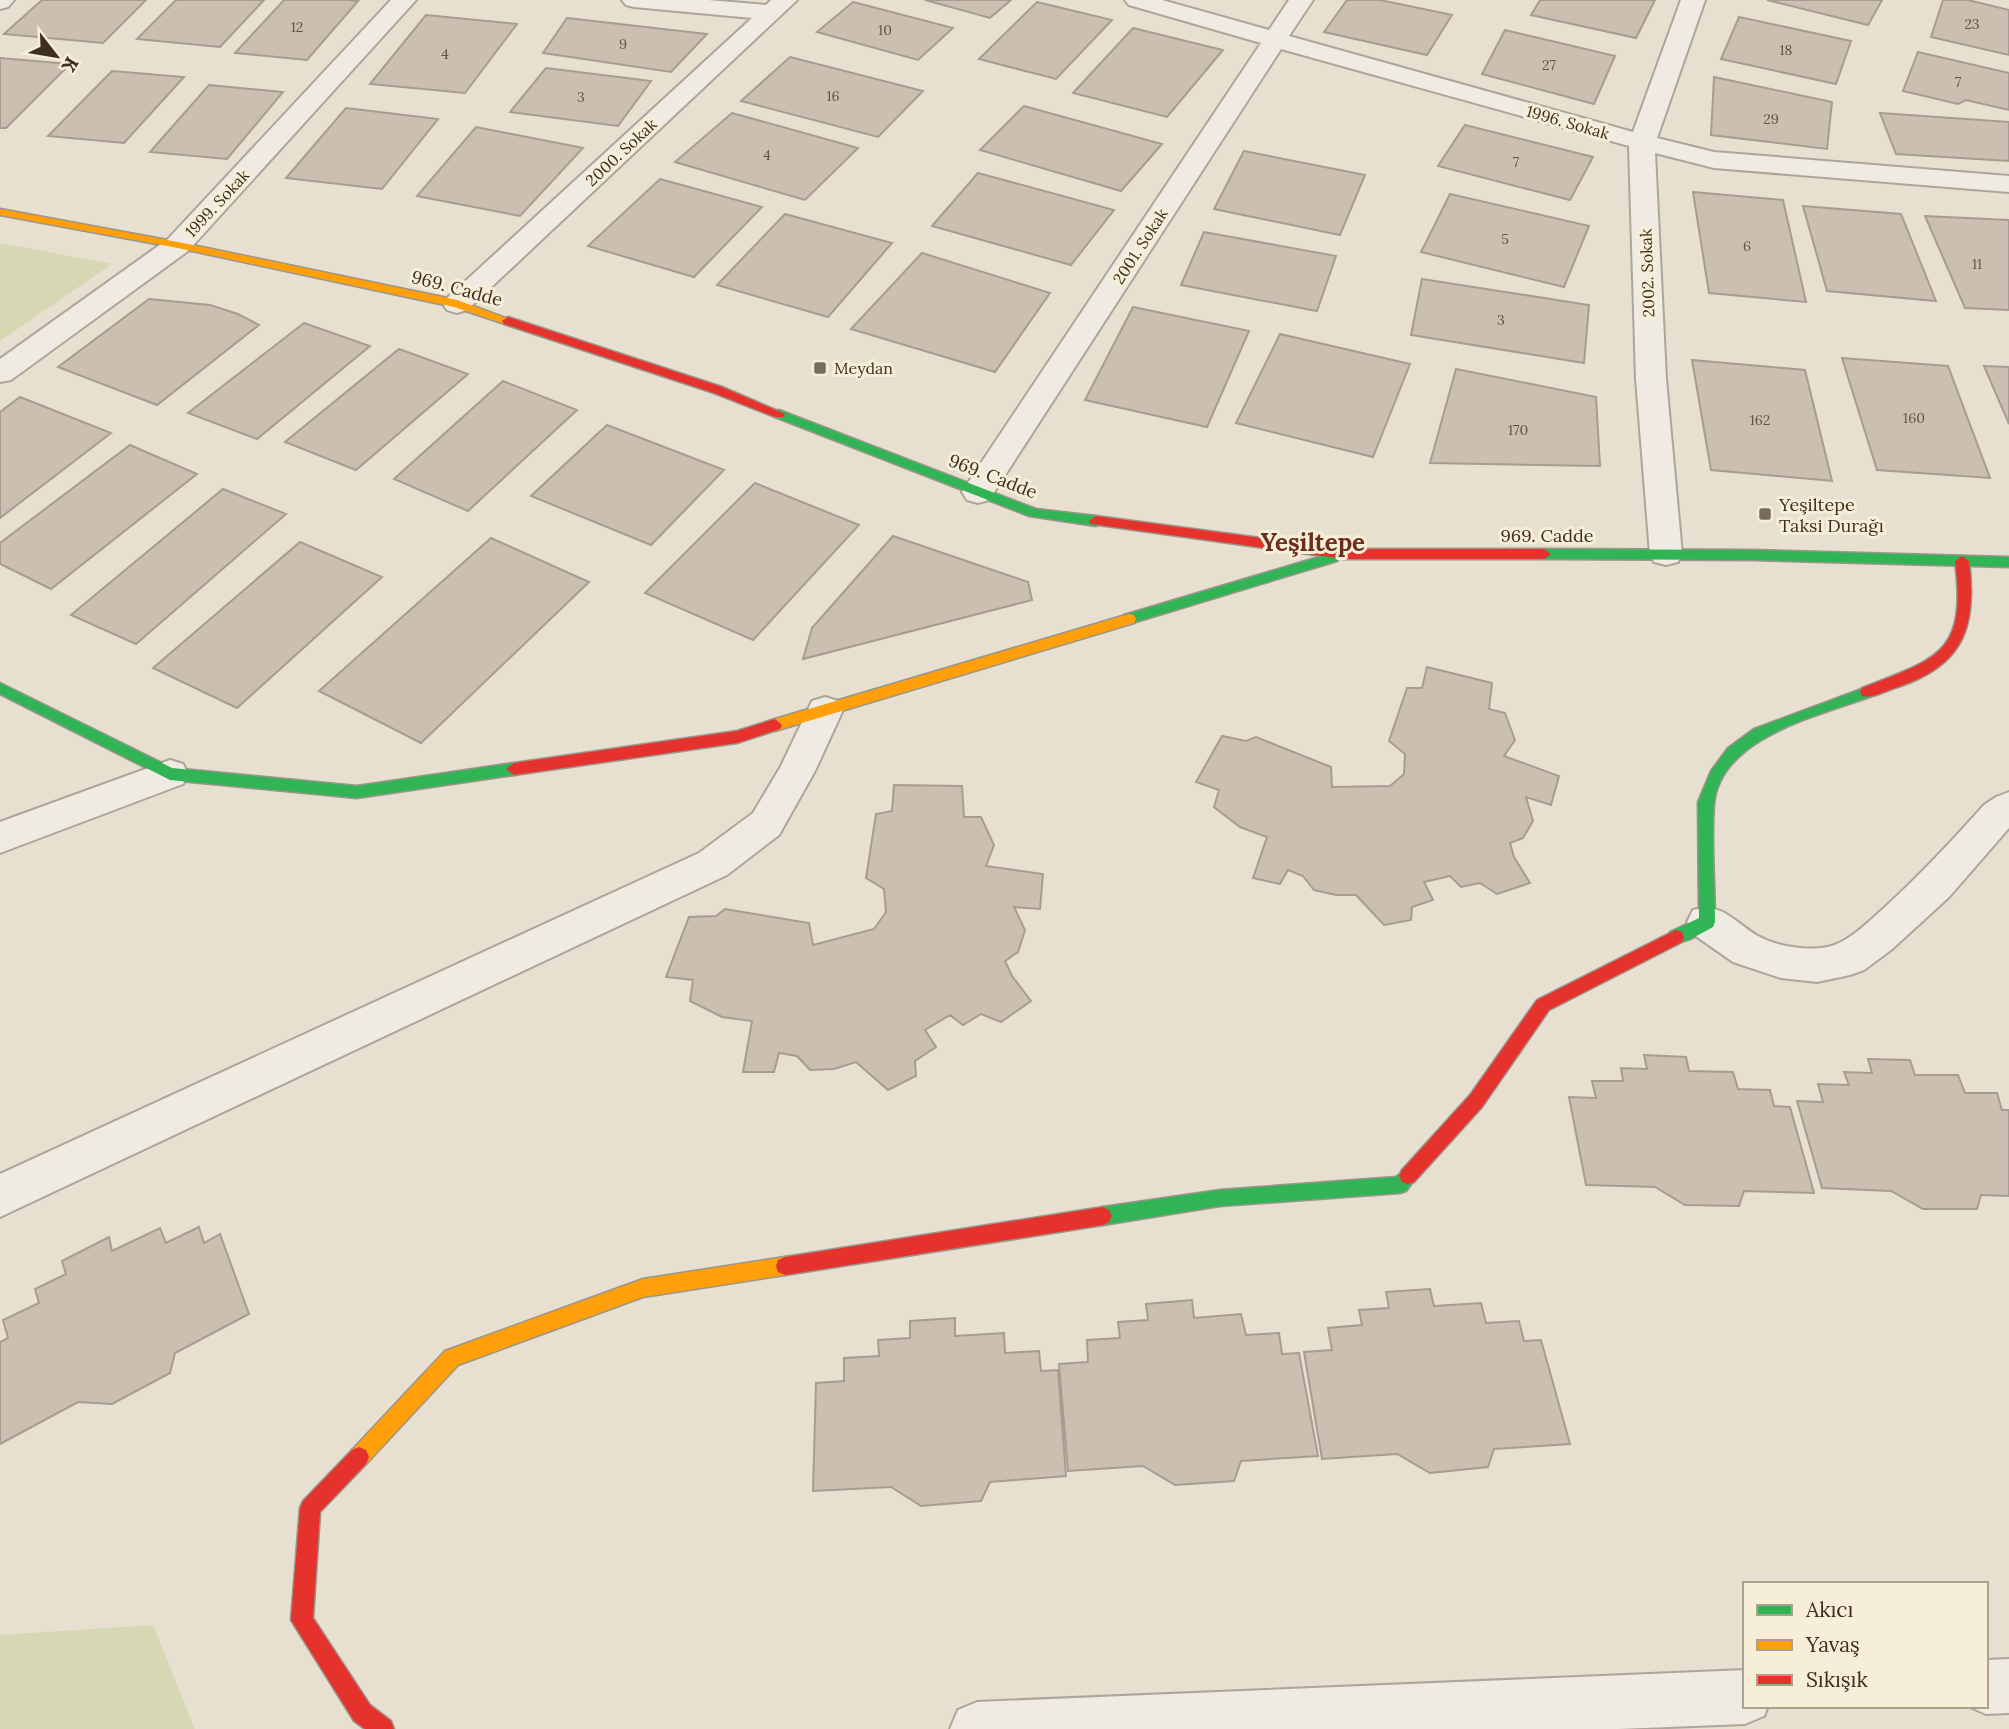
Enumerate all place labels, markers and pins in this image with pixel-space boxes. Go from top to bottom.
place label: Meydan [834,358,893,378]
marker: Meydan [812,360,828,376]
place label: Yeşiltepe Taksi Durağı [1778,493,1884,537]
marker: Yeşiltepe Taksi Durağı [1757,506,1773,522]

